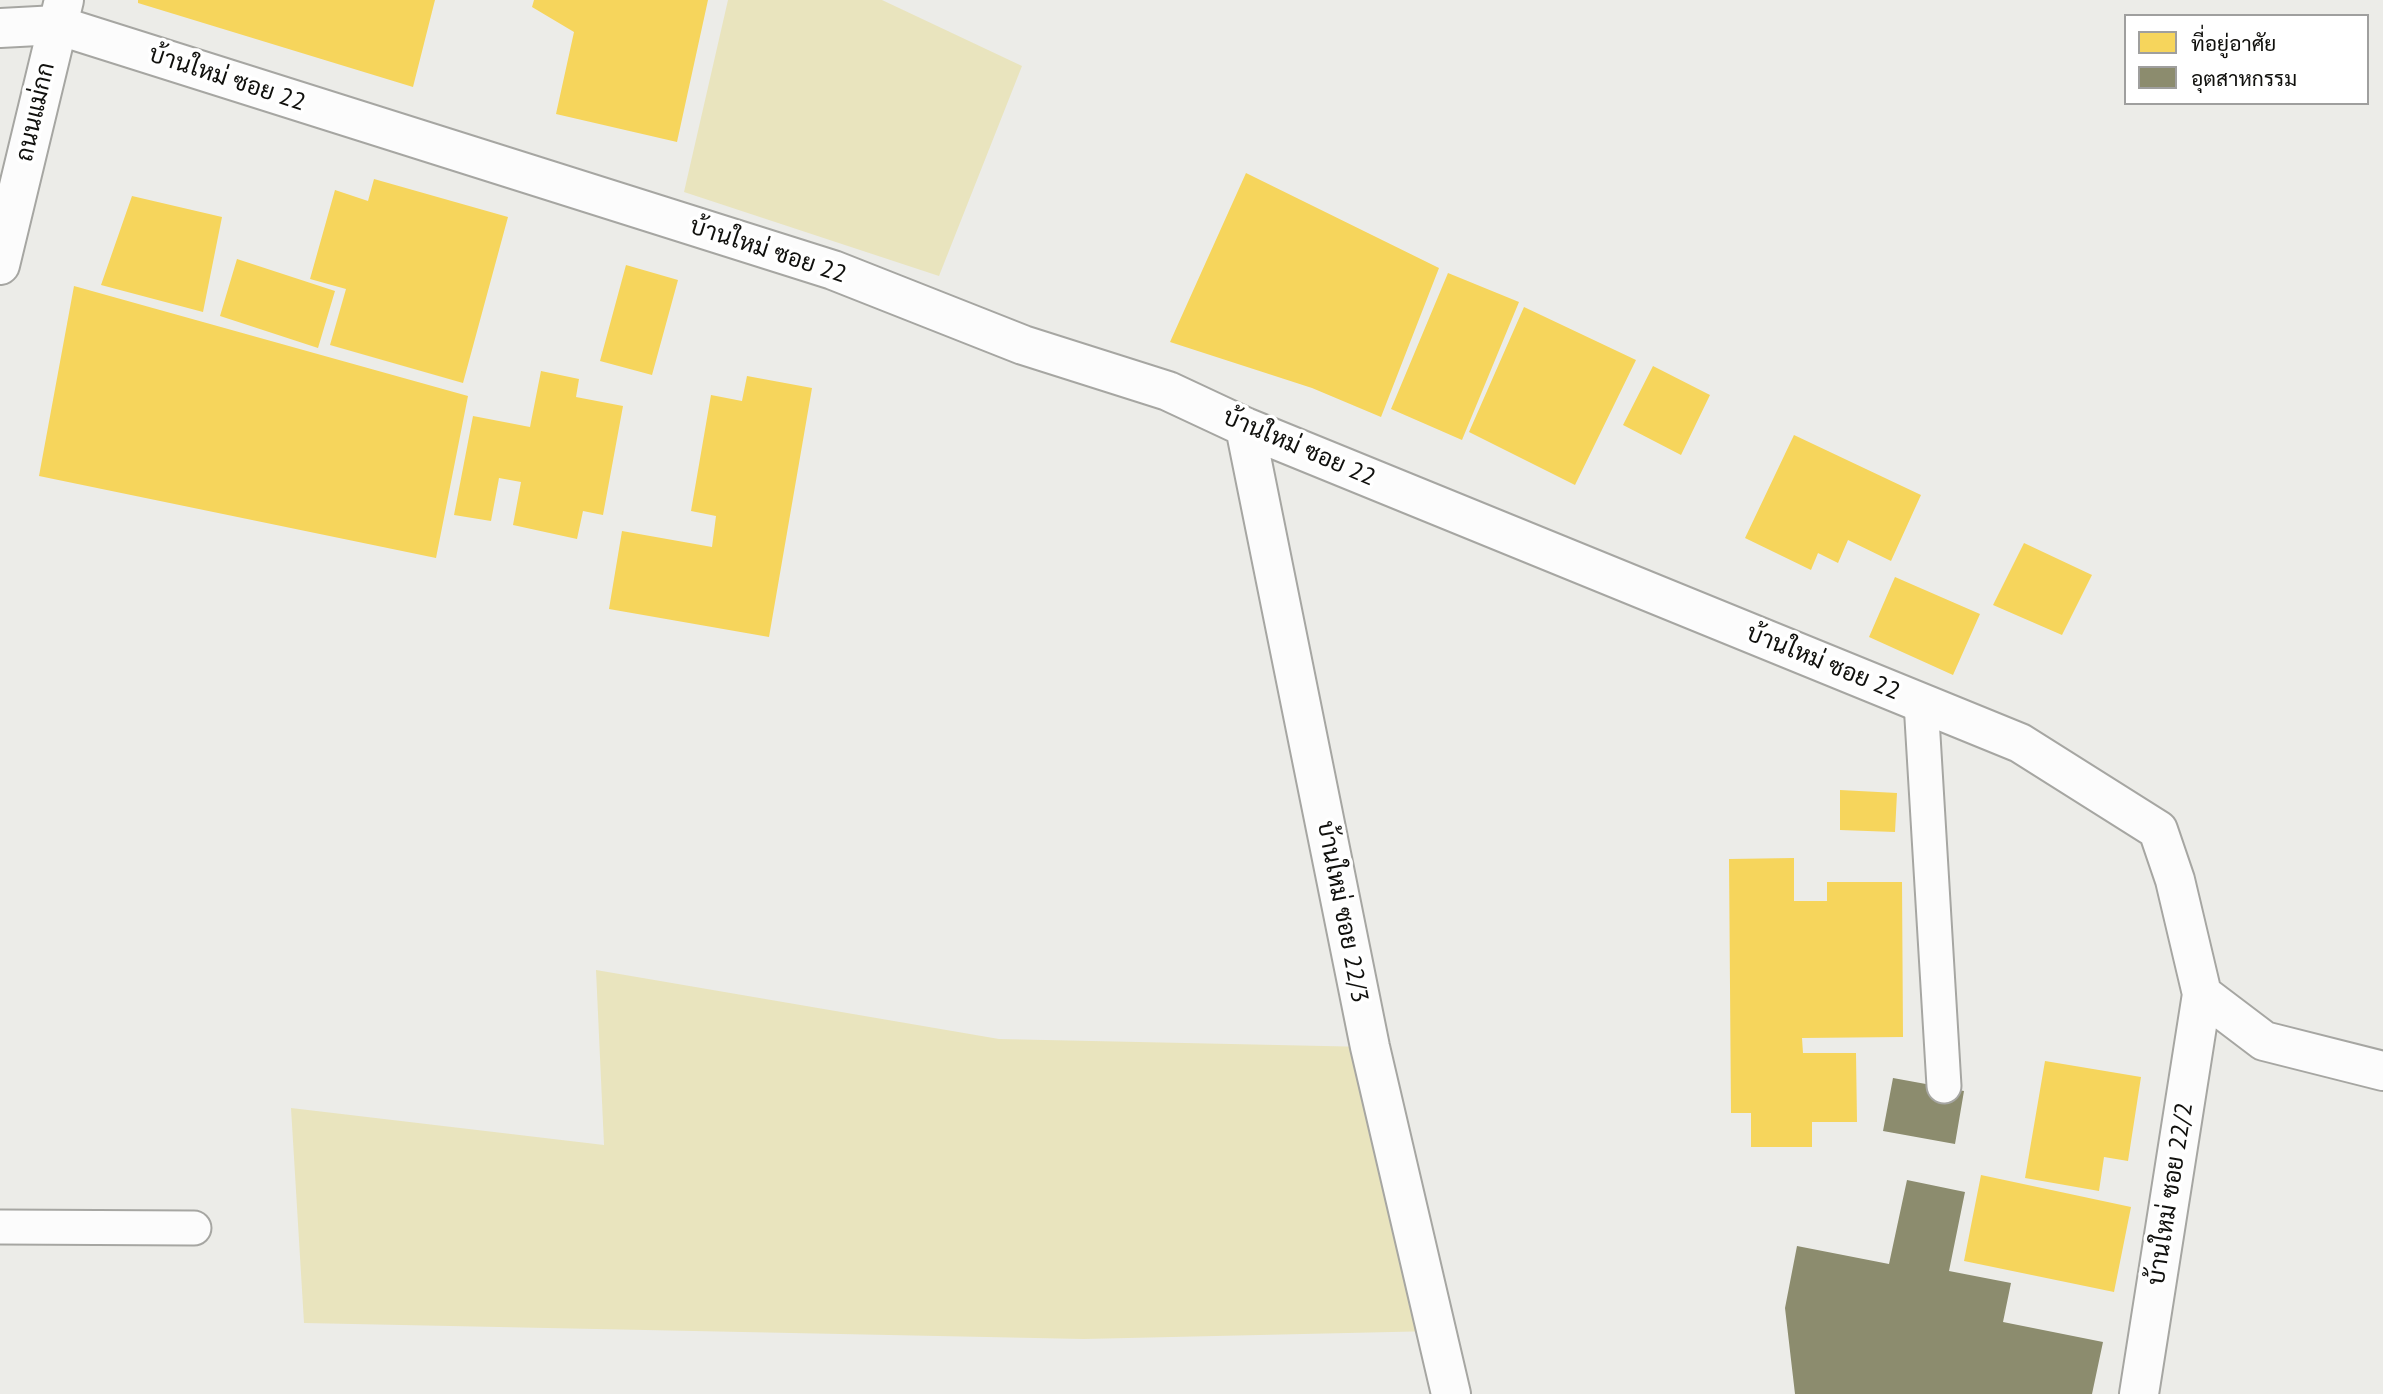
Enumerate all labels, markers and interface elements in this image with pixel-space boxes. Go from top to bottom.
legend [2124,14,2369,105]
text: ที่อยู่อาศัย [2191,30,2276,57]
street label: บ้านใหม่ ซอย 22 [145,40,309,118]
street label: ถนนแม่กก [11,60,61,164]
text: อุตสาหกรรม [2191,65,2297,92]
street label: บ้านใหม่ ซอย 22 [686,212,850,290]
street label: บ้านใหม่ ซอย 22 [1218,403,1380,493]
street label: บ้านใหม่ ซอย 22 [1742,619,1904,707]
street label: บ้านใหม่ ซอย 22/3 [1310,819,1374,1005]
street label: บ้านใหม่ ซอย 22/2 [2142,1101,2200,1287]

